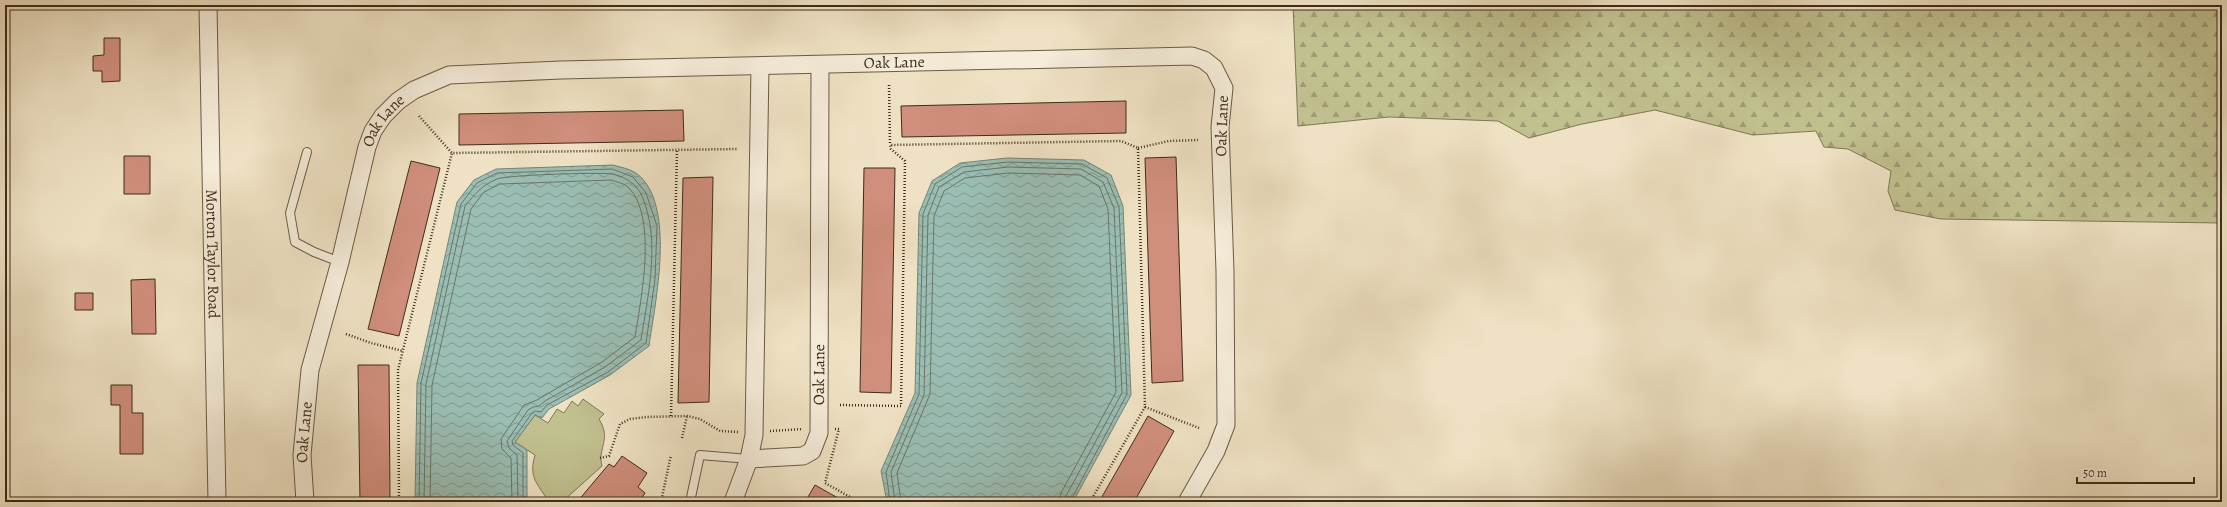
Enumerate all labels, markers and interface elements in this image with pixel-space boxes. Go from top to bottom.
street label: Oak Lane [863,51,925,74]
street label: Oak Lane [357,89,409,150]
street label: Oak Lane [1210,95,1234,157]
street label: Morton Taylor Road [200,189,225,319]
street label: Oak Lane [808,344,830,405]
street label: Oak Lane [291,401,318,463]
scale bar [2077,459,2194,485]
text: 50 m [2083,465,2107,481]

